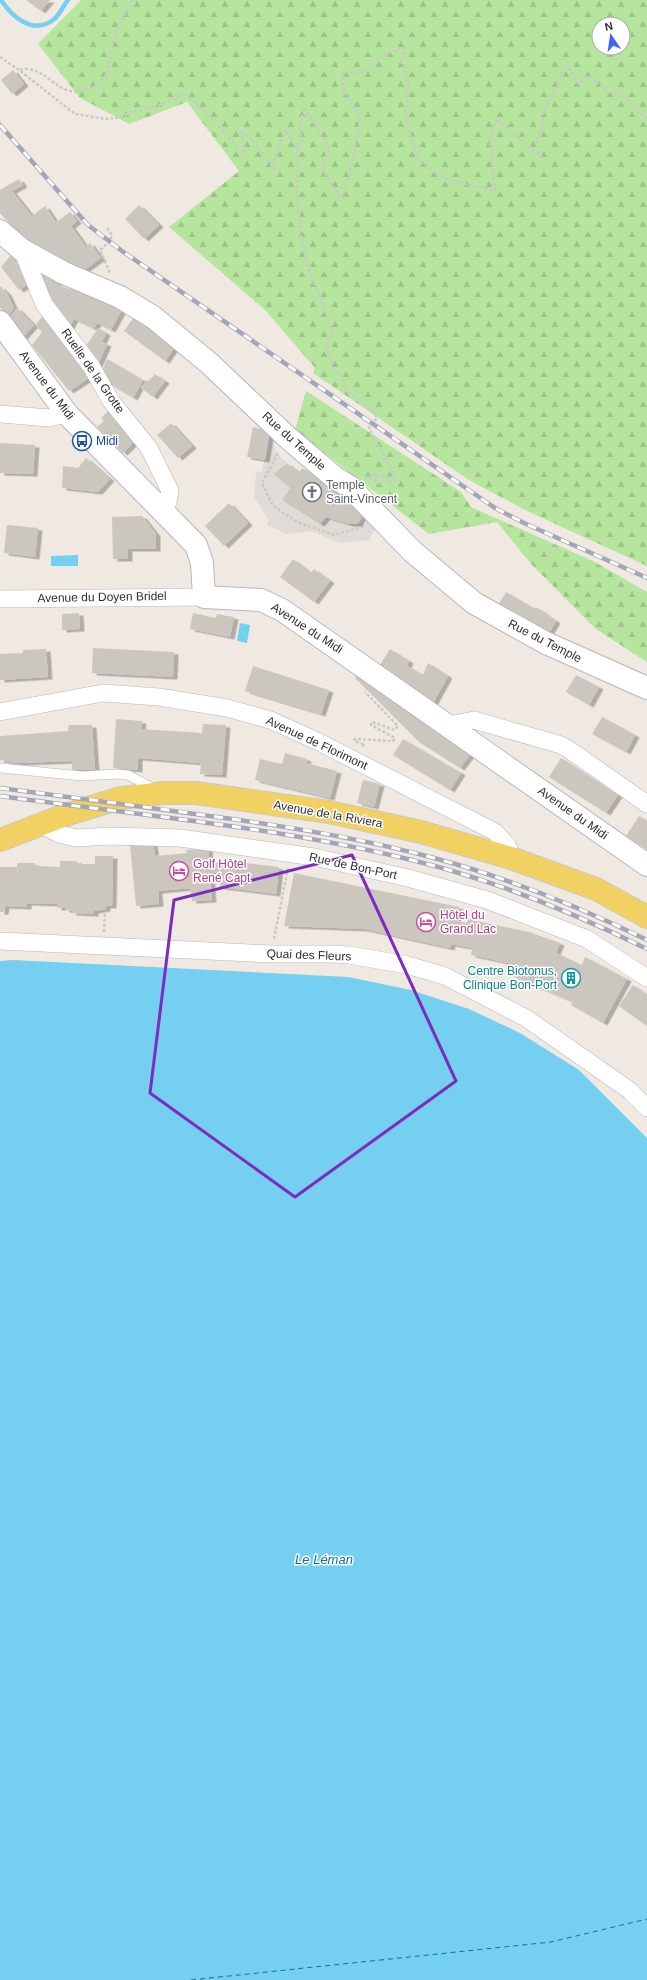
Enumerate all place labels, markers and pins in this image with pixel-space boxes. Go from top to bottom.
bus stop icon: Midi [71,430,93,452]
place label: Midi [96,434,118,448]
place label: Temple Saint-Vincent [326,478,398,506]
church icon: Temple Saint-Vincent [301,481,323,503]
place label: Golf Hôtel René Capt [193,857,251,885]
hotel icon: Golf Hôtel René Capt [168,860,190,882]
place label: Hôtel du Grand Lac [440,908,496,936]
hotel icon: Hôtel du Grand Lac [415,911,437,933]
place label: Centre Biotonus, Clinique Bon-Port [463,964,558,992]
building icon: Centre Biotonus, Clinique Bon-Port [560,967,582,989]

